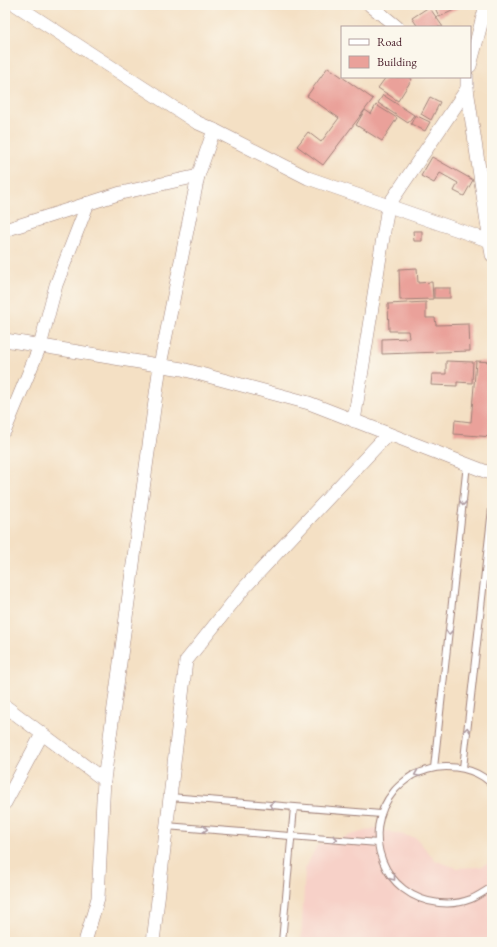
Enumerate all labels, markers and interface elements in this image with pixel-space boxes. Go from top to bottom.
legend [341,26,471,78]
text: Road [377,34,403,50]
text: Building [377,54,418,70]
one-way arrow [459,500,468,506]
one-way arrow [445,629,454,635]
one-way arrow [462,727,471,733]
one-way arrow [414,769,421,777]
one-way arrow [269,801,275,810]
one-way arrow [202,824,208,833]
one-way arrow [332,835,338,844]
one-way arrow [389,873,396,881]

